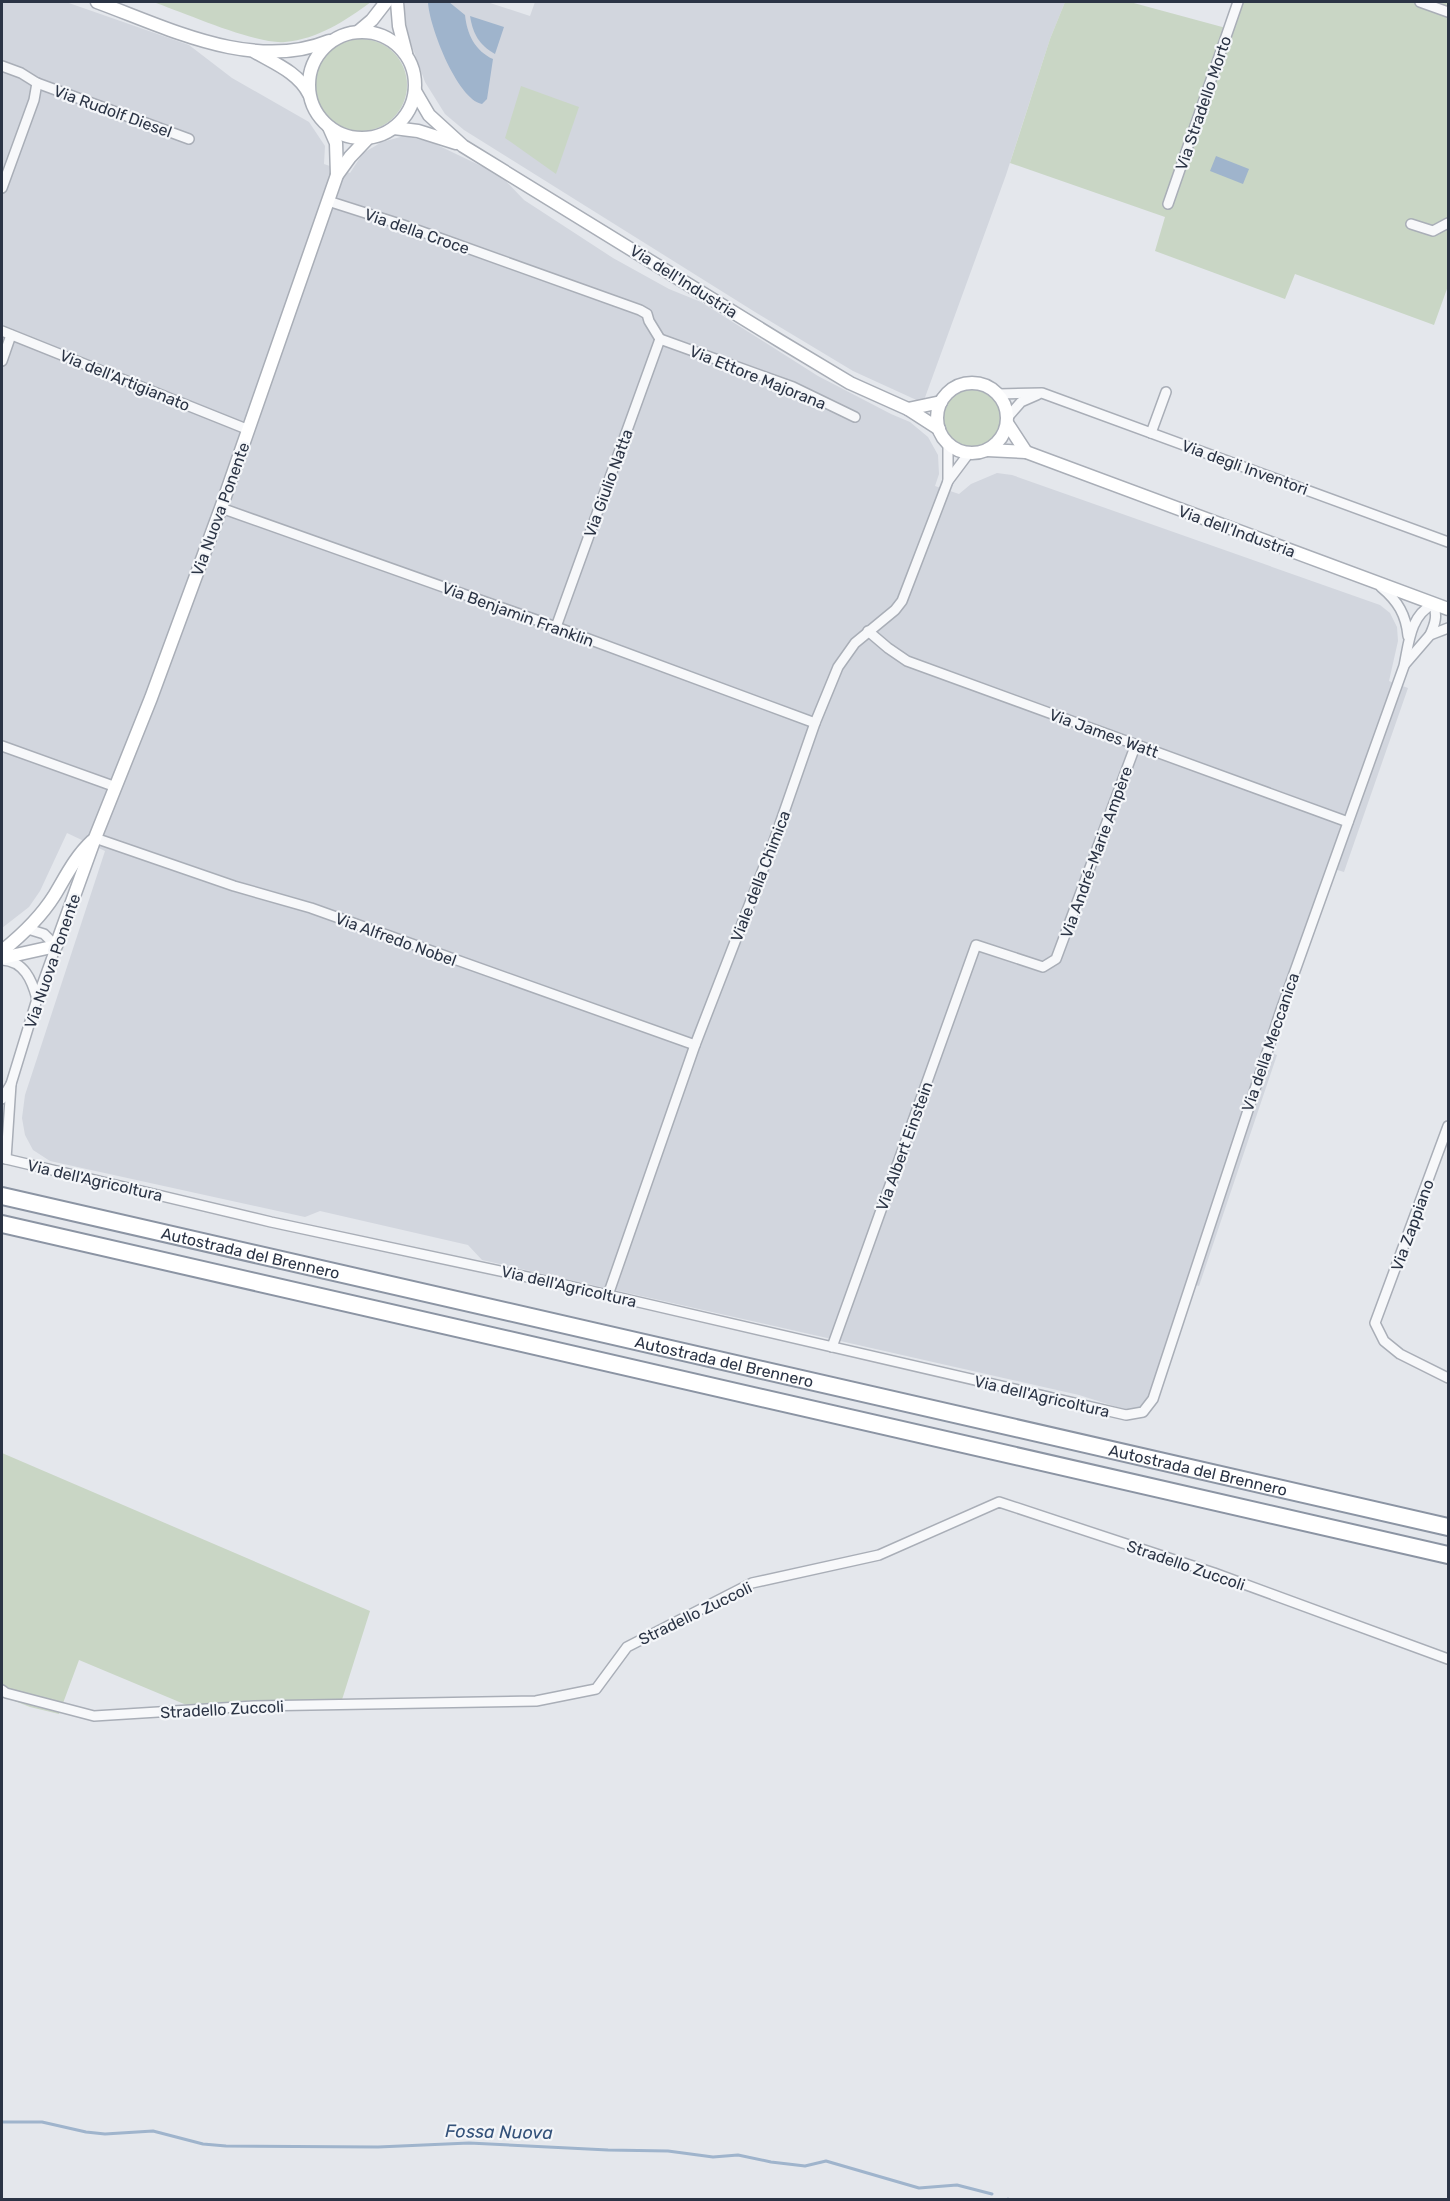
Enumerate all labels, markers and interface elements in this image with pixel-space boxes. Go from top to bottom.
street label: Via Stradello Morto [1172,33,1235,173]
street label: Via Rudolf Diesel [51,81,175,142]
street label: Via della Croce [362,205,472,258]
street label: Via dell'Industria [626,241,741,322]
street label: Via Ettore Majorana [687,341,829,413]
street label: Via dell'Artigianato [57,346,193,415]
street label: Via Giulio Natta [580,427,637,540]
street label: Via degli Inventori [1179,436,1311,499]
street label: Via Nuova Ponente [187,440,253,579]
street label: Via dell'Industria [1176,501,1298,561]
street label: Via Benjamin Franklin [439,578,596,651]
street label: Via James Watt [1047,705,1161,762]
street label: Via André-Marie Ampère [1057,764,1136,941]
street label: Viale della Chimica [727,808,794,944]
street label: Via Nuova Ponente [21,891,84,1031]
street label: Via Alfredo Nobel [333,909,459,970]
street label: Via della Meccanica [1238,970,1303,1114]
street label: Via Albert Einstein [872,1079,937,1213]
street label: Via dell'Agricoltura [25,1156,164,1205]
street label: Via Zappiano [1387,1177,1438,1274]
street label: Autostrada del Brennero [159,1224,342,1283]
street label: Via dell'Agricoltura [499,1262,638,1311]
street label: Autostrada del Brennero [633,1332,815,1391]
street label: Via dell'Agricoltura [972,1372,1111,1421]
street label: Autostrada del Brennero [1107,1441,1289,1500]
street label: Stradello Zuccoli [1124,1536,1248,1595]
street label: Stradello Zuccoli [635,1578,755,1649]
street label: Stradello Zuccoli [160,1697,284,1722]
water label: Fossa Nuova [445,2120,554,2144]

